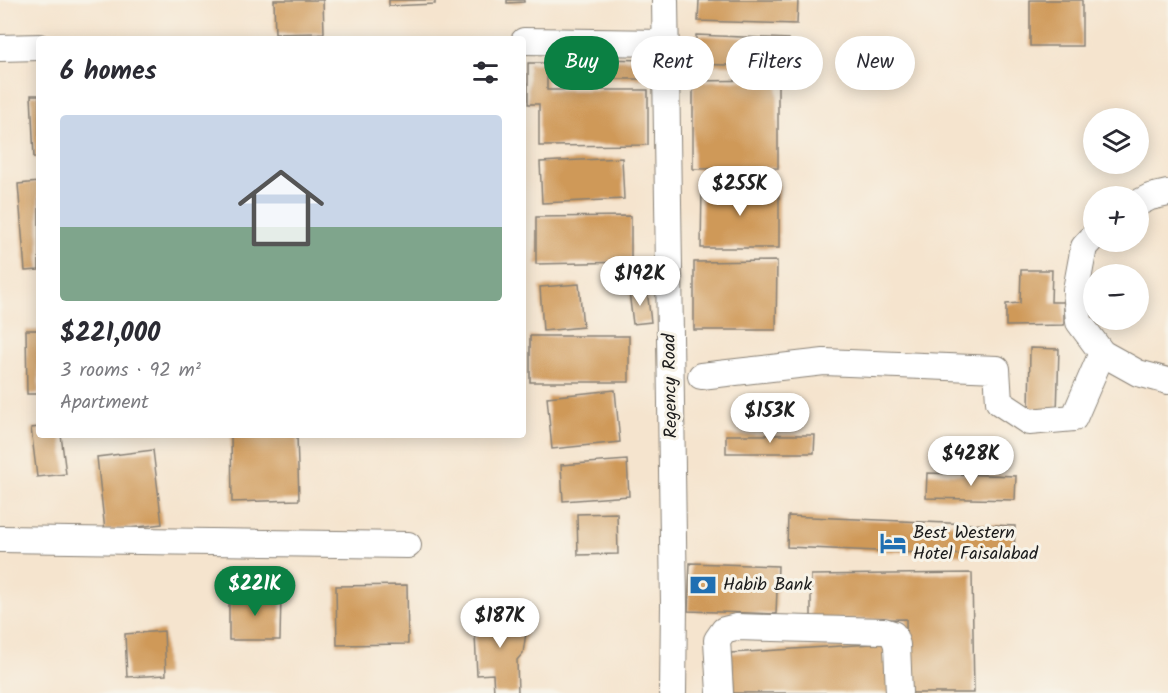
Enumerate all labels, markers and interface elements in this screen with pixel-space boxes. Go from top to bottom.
chip: Buy [544,36,619,90]
chip: Rent [631,36,714,90]
chip: Filters [726,36,823,90]
chip: New [835,36,915,90]
text: 6 homes [60,51,157,93]
icon: filters [469,56,502,89]
map controls [1083,108,1149,330]
button: layers [1083,108,1149,174]
icon: home [227,154,335,262]
pin: $255K [698,166,782,217]
text: $255K [712,169,768,201]
button: + [1083,186,1149,252]
pin: $192K [598,256,682,307]
text: $192K [614,259,666,291]
button: − [1083,264,1149,330]
text: $221,000 [60,313,160,355]
street label: Regency Road [656,332,686,439]
text: 3 rooms · 92 m² [60,355,201,387]
text: Apartment [60,387,149,419]
pin: $153K [728,393,812,444]
text: $153K [745,396,795,428]
pin: $428K [929,436,1013,487]
text: $428K [942,439,1000,471]
place label: Best Western Hotel Faisalabad [913,519,1039,569]
hotel icon: Best Western Hotel Faisalabad [878,528,908,558]
pin: $221K [213,566,297,617]
text: $221K [228,569,282,601]
bank icon: Habib Bank [688,570,718,600]
place label: Habib Bank [723,571,812,600]
pin: $187K [458,598,542,649]
text: $187K [474,601,526,633]

